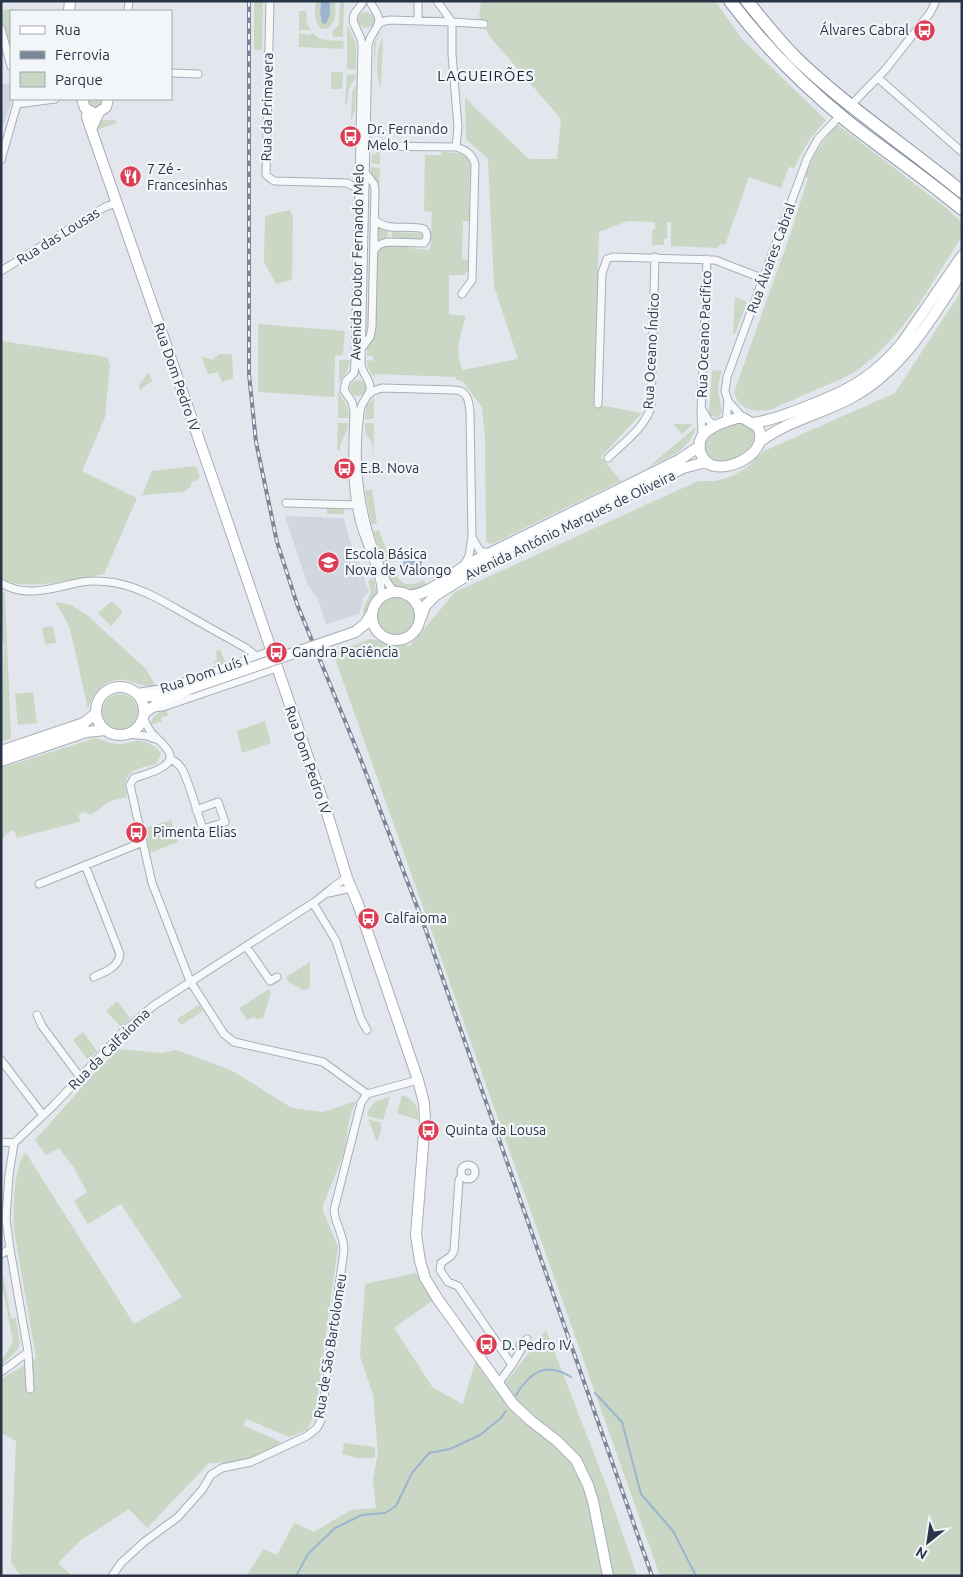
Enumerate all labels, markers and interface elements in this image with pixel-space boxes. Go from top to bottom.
legend [10,10,172,100]
bus stop icon: Álvares Cabral [913,18,937,42]
text: Rua [55,21,81,38]
place label: Álvares Cabral [820,21,909,38]
text: Ferrovia [55,46,110,63]
street label: Rua da Primavera [258,52,276,162]
district label: LAGUEIRÕES [437,66,535,84]
text: Parque [55,71,103,88]
place label: Dr. Fernando Melo 1 [367,121,448,153]
bus stop icon: Dr. Fernando Melo 1 [339,125,363,149]
place label: 7 Zé - Francesinhas [147,161,228,193]
street label: Avenida Doutor Fernando Melo [347,164,367,360]
restaurant icon: 7 Zé - Francesinhas [119,165,143,189]
street label: Rua Álvares Cabral [743,200,799,315]
street label: Rua das Lousas [14,204,102,268]
street label: Rua Oceano Pacífico [694,270,714,398]
street label: Rua Oceano Índico [639,292,662,410]
street label: Rua Dom Pedro IV [151,321,203,433]
bus stop icon: E.B. Nova [332,456,356,480]
place label: E.B. Nova [360,460,419,476]
street label: Avenida António Marques de Oliveira [462,467,678,583]
place label: Escola Básica Nova de Valongo [345,546,451,578]
school or university icon: Escola Básica Nova de Valongo [317,550,341,574]
bus stop icon: Gandra Paciência [264,640,288,664]
place label: Gandra Paciência [292,644,399,660]
street label: Rua Dom Luís I [158,651,250,697]
street label: Rua Dom Pedro IV [282,704,334,816]
bus stop icon: Pimenta Elias [125,820,149,844]
place label: Pimenta Elias [153,824,237,840]
bus stop icon: Calfaioma [356,906,380,930]
place label: Calfaioma [384,910,447,926]
street label: Rua da Calfaioma [65,1005,153,1093]
bus stop icon: Quinta da Lousa [417,1118,441,1142]
place label: Quinta da Lousa [445,1122,546,1138]
street label: Rua de São Bartolomeu [311,1272,349,1420]
bus stop icon: D. Pedro IV [474,1333,498,1357]
place label: D. Pedro IV [502,1337,571,1353]
north arrow [903,1517,953,1567]
text: N [913,1544,930,1563]

